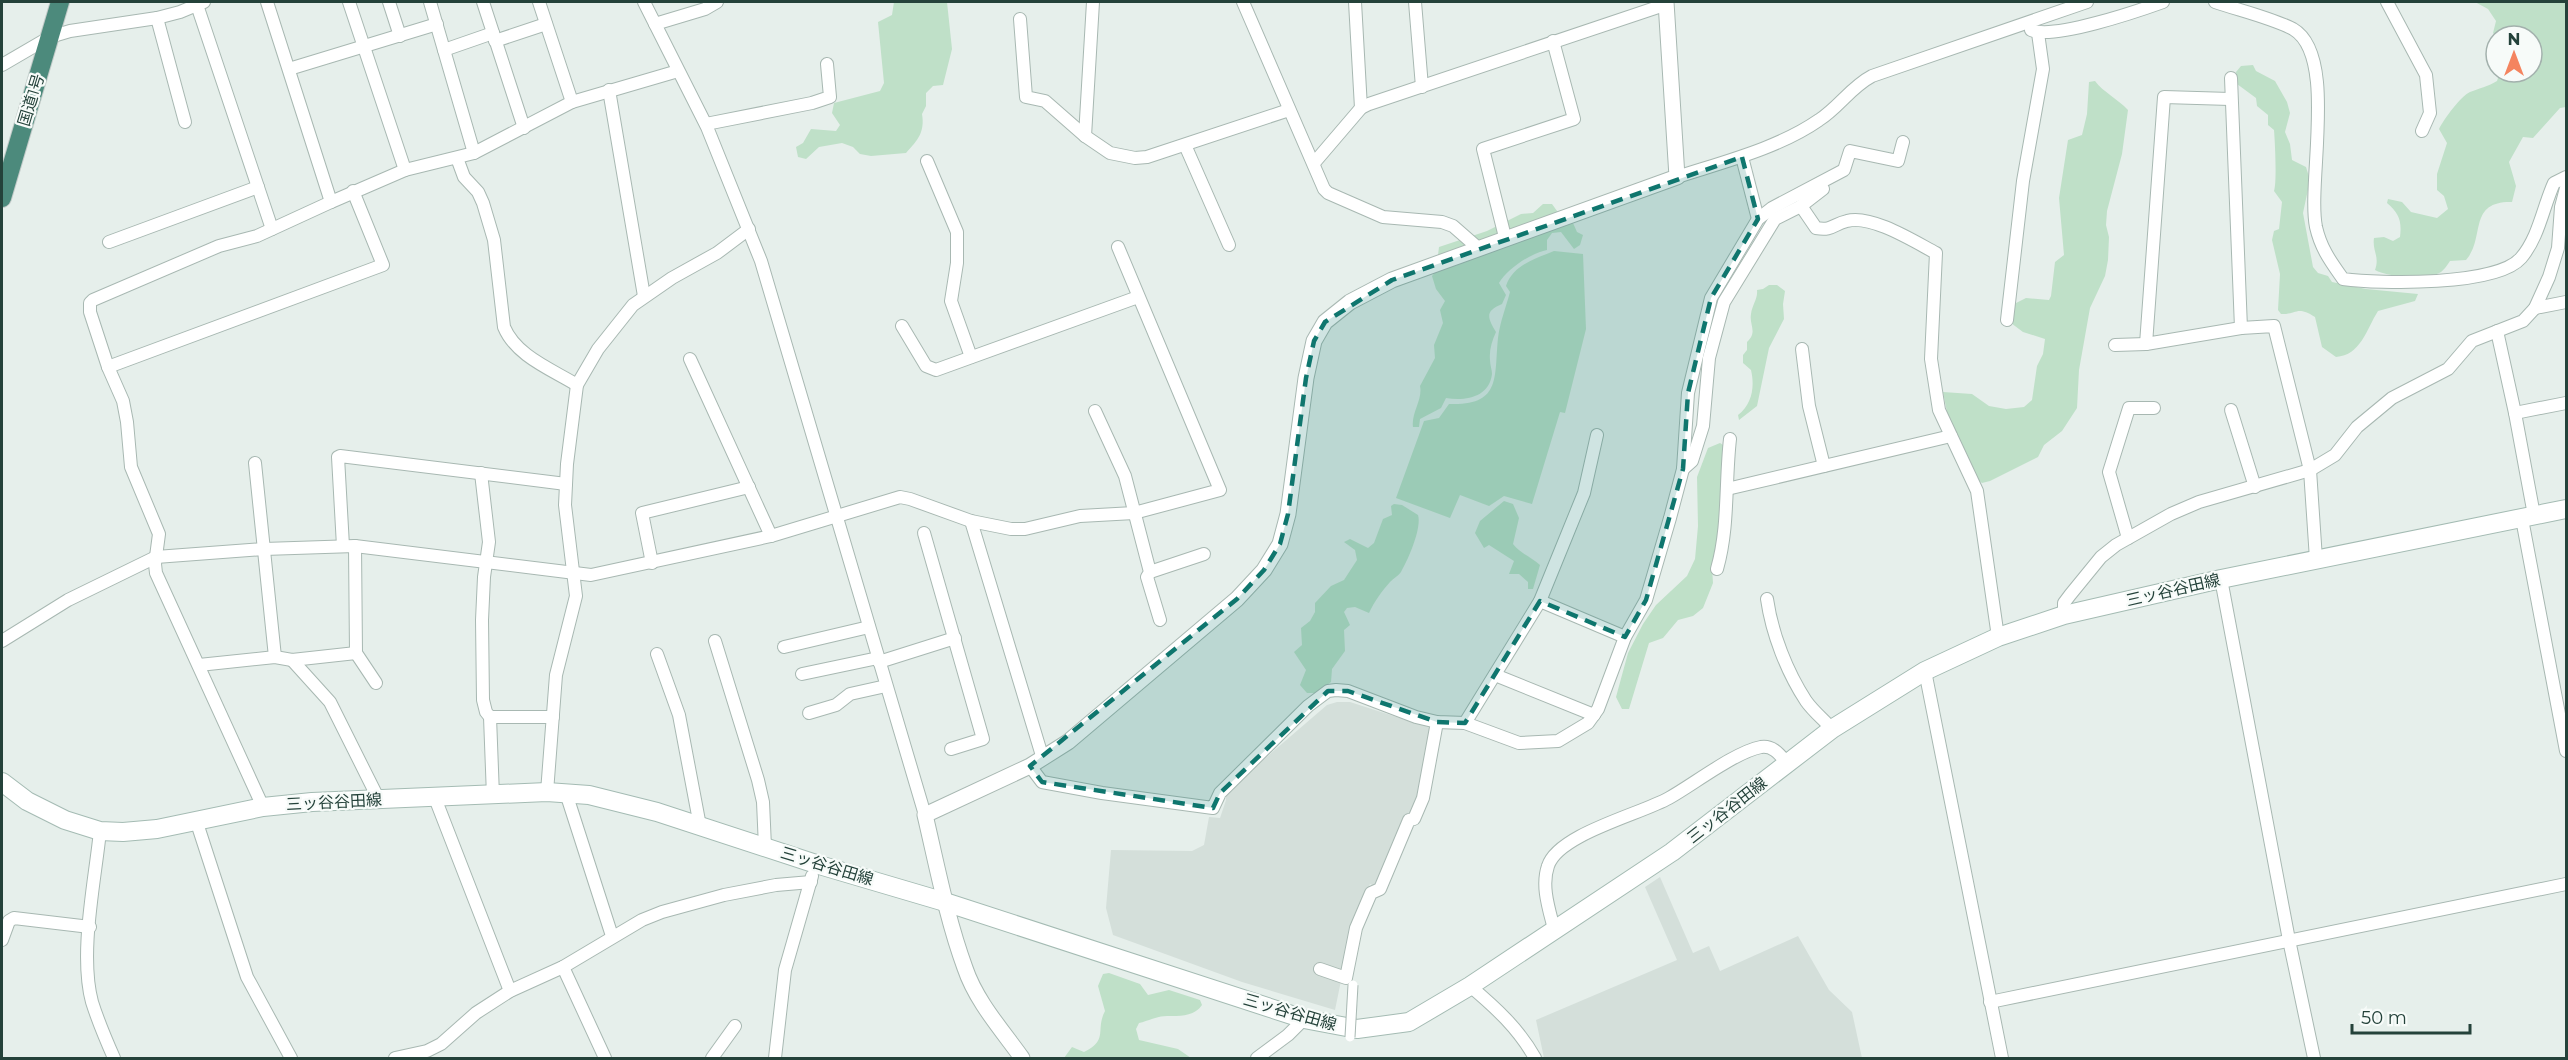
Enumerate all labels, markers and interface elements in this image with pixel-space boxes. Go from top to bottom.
north arrow [2484,24,2544,84]
text: N [2508,30,2520,49]
street label: 国道1号 [14,72,48,128]
street label: 三ッ谷谷田線 [2124,570,2222,610]
street label: 三ッ谷谷田線 [1683,773,1771,847]
street label: 三ッ谷谷田線 [286,790,382,814]
street label: 三ッ谷谷田線 [778,843,876,889]
street label: 三ッ谷谷田線 [1241,990,1339,1034]
scale bar [2352,997,2470,1035]
text: 50 m [2361,1007,2407,1029]

